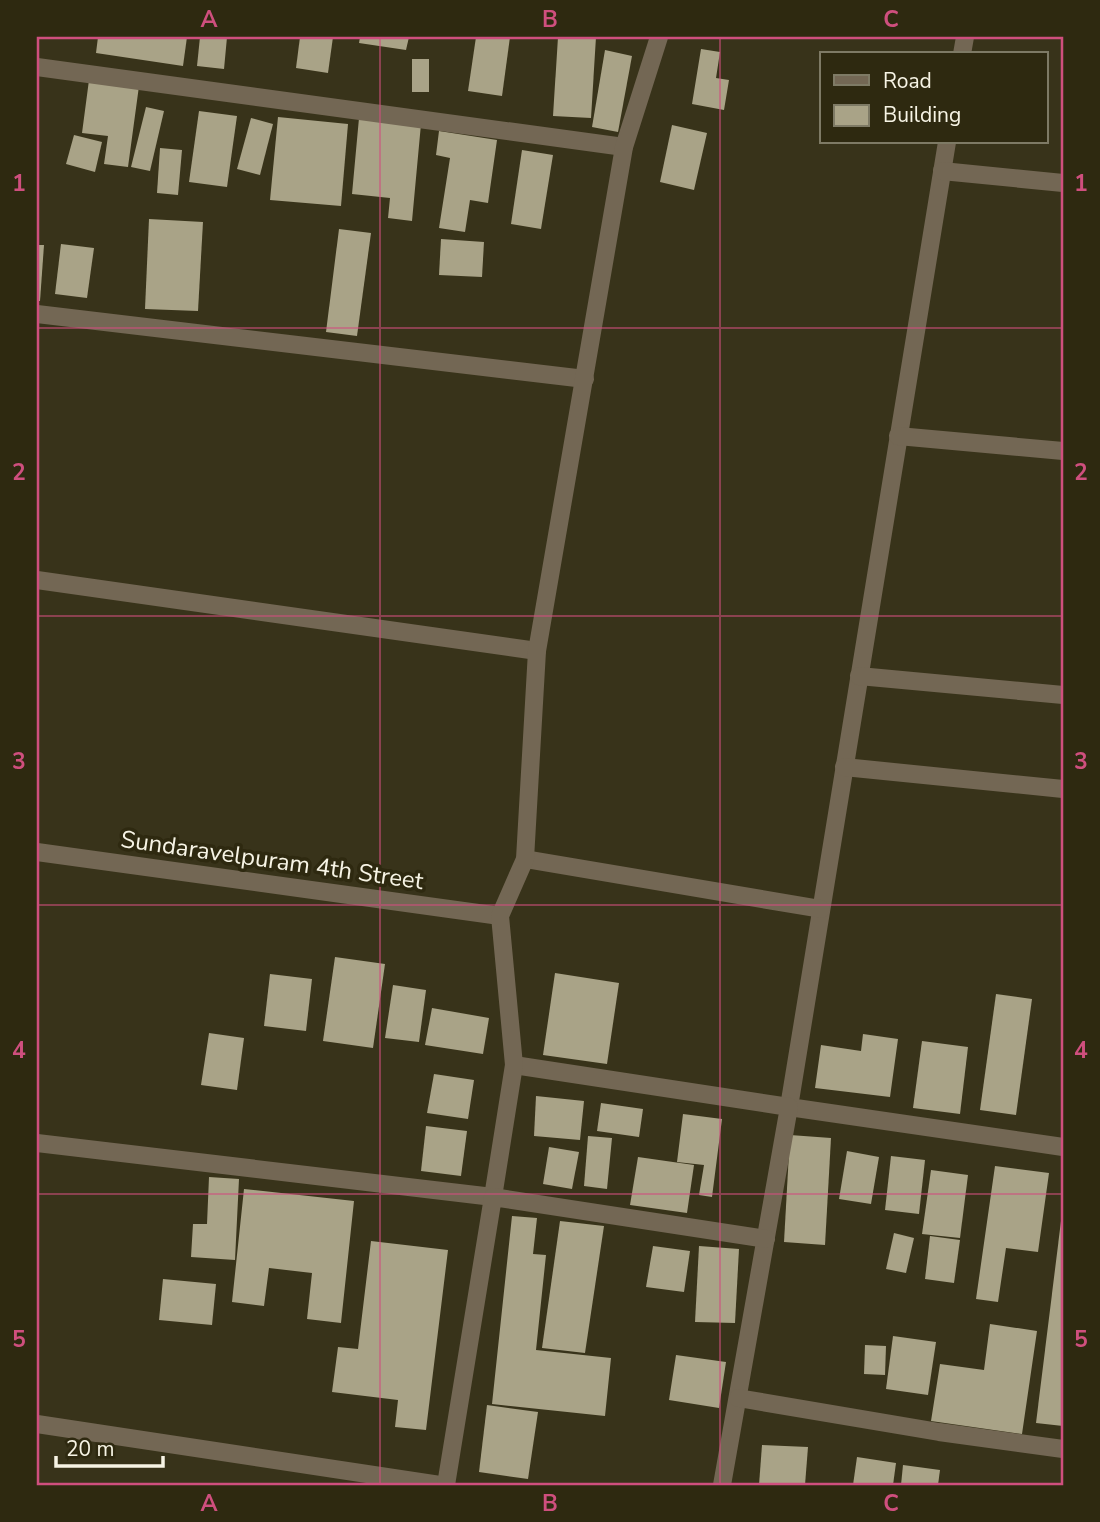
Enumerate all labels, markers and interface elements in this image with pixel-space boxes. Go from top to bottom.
text: A [200,4,218,35]
text: B [542,4,558,35]
text: C [883,4,899,35]
legend [820,52,1048,144]
text: Road [883,67,932,95]
text: Building [883,101,961,129]
text: 1 [12,168,26,199]
text: 1 [1074,168,1088,199]
text: 2 [12,457,26,488]
text: 2 [1074,457,1088,488]
text: 3 [12,746,26,777]
text: 3 [1074,746,1088,777]
street label: Sundaravelpuram 4th Street [119,823,426,897]
text: 4 [12,1035,26,1066]
text: 4 [1074,1035,1088,1066]
text: 5 [12,1324,26,1355]
text: 5 [1074,1324,1088,1355]
scale bar [56,1424,163,1468]
text: 20 m [66,1435,115,1463]
text: A [200,1488,218,1519]
text: B [542,1488,558,1519]
text: C [883,1488,899,1519]

